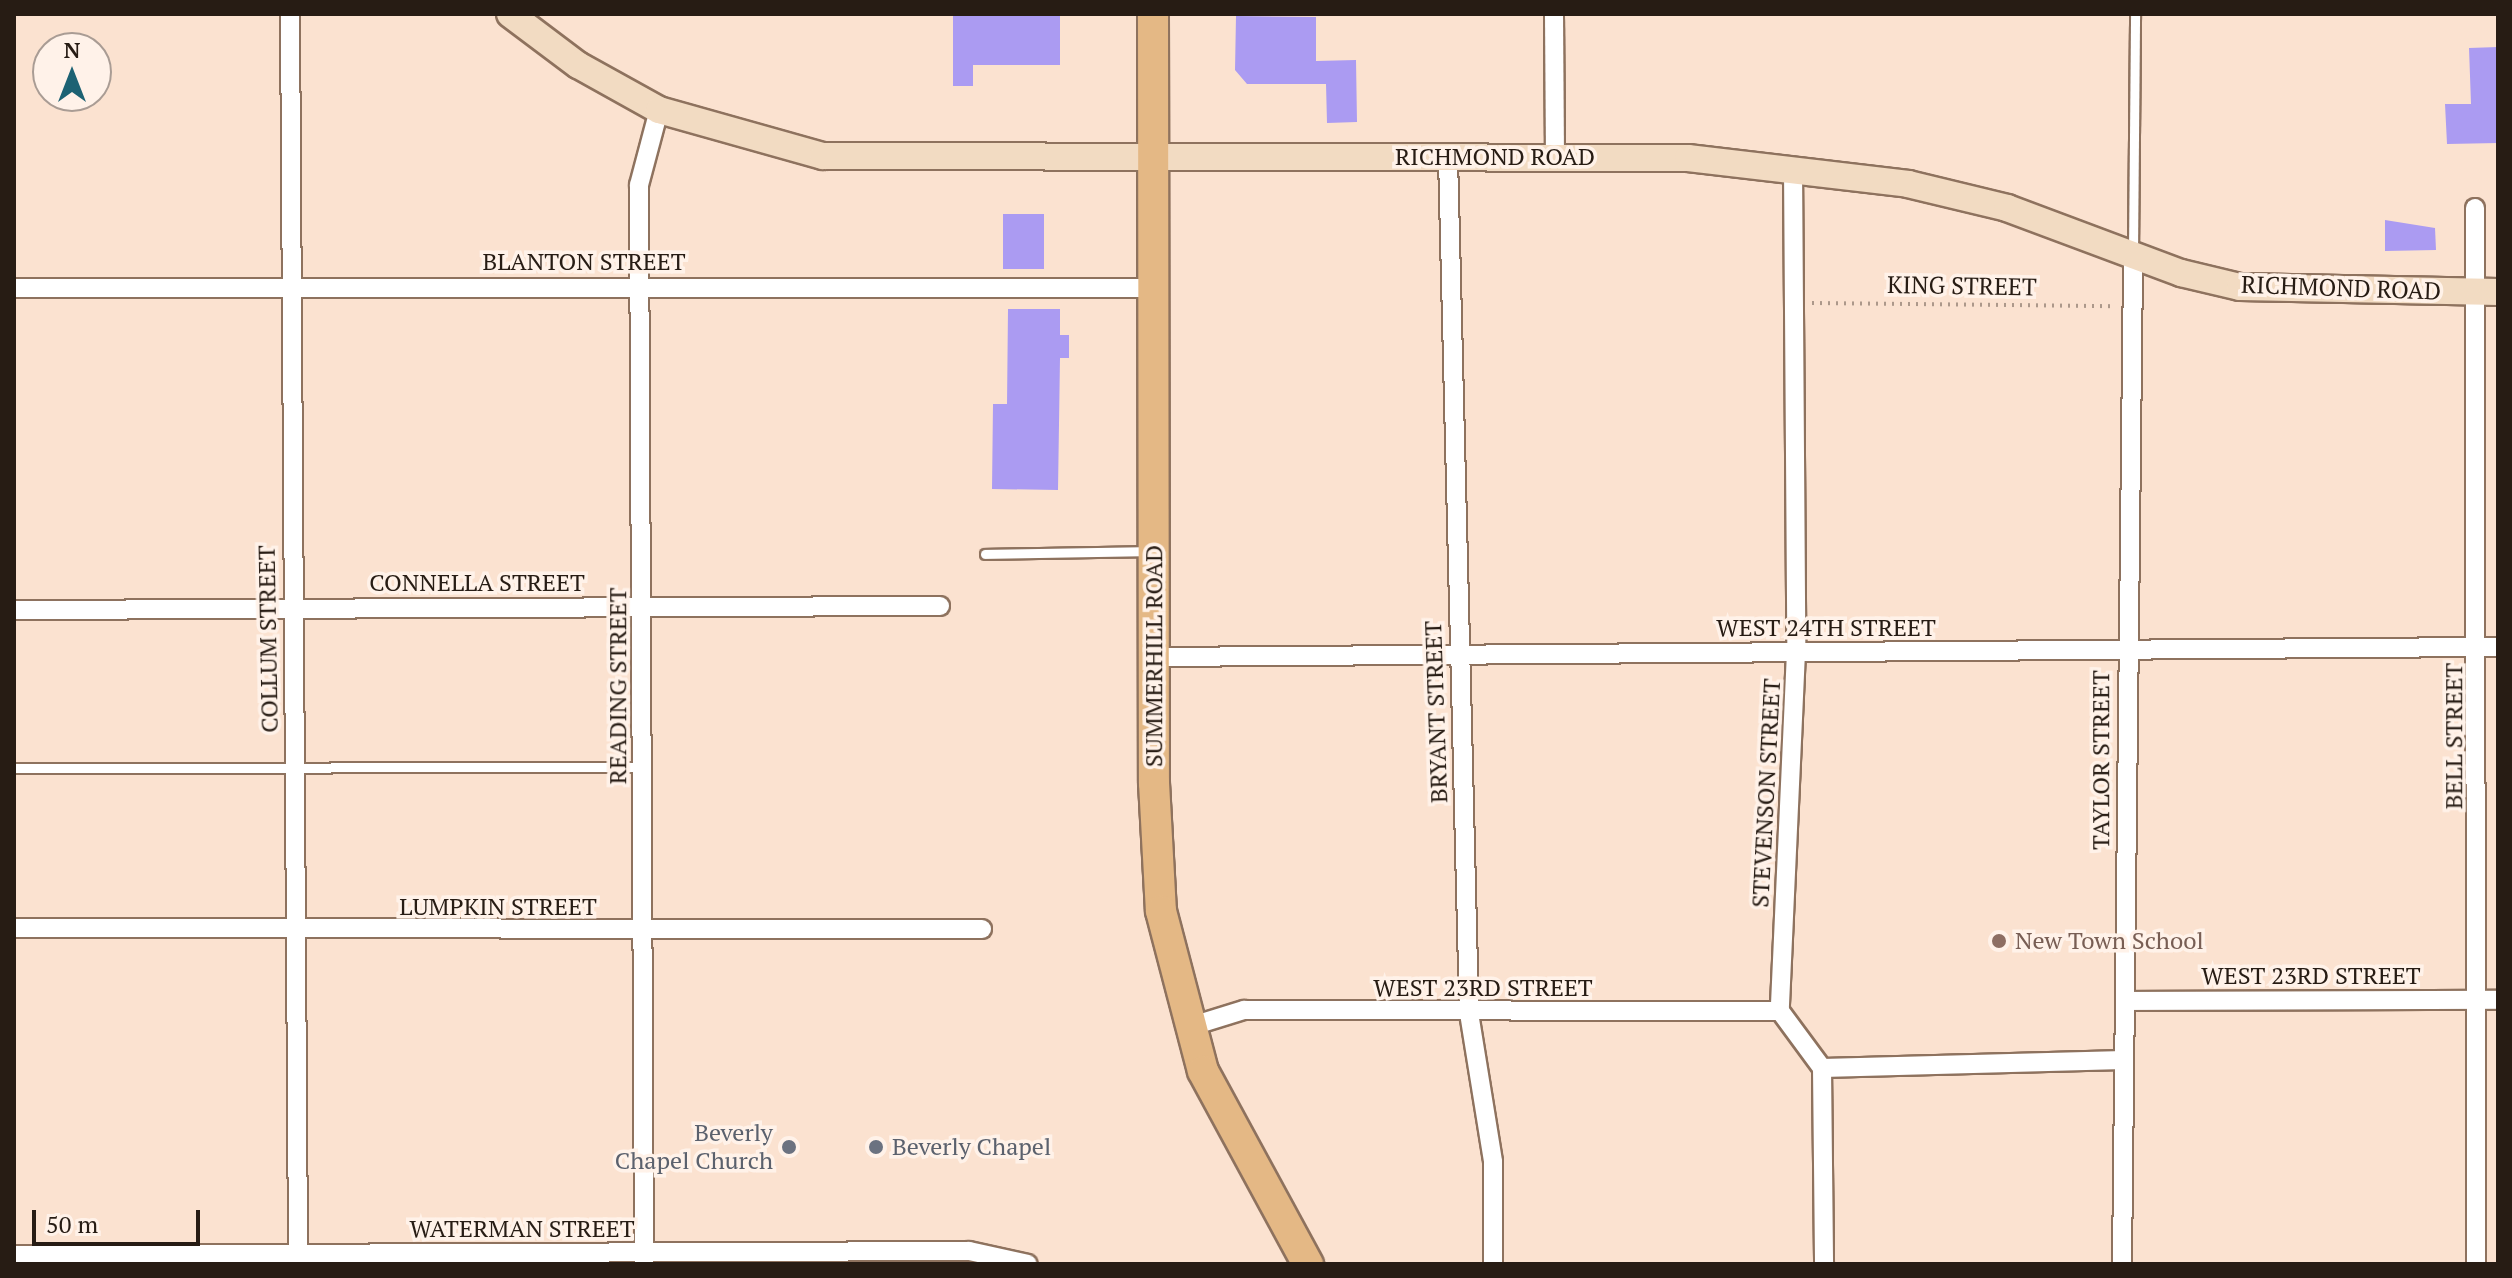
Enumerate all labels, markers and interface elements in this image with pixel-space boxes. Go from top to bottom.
north arrow [32,32,112,112]
text: N [64,35,80,64]
street label: RICHMOND ROAD [1395,143,1595,171]
street label: BLANTON STREET [482,248,686,276]
street label: KING STREET [1887,270,2037,302]
street label: RICHMOND ROAD [2241,270,2441,306]
street label: COLLUM STREET [252,545,284,733]
street label: SUMMERHILL ROAD [1140,545,1168,767]
street label: CONNELLA STREET [369,569,585,597]
street label: READING STREET [604,588,632,784]
street label: WEST 24TH STREET [1716,614,1936,642]
street label: BRYANT STREET [1418,620,1454,804]
street label: BELL STREET [2440,663,2468,809]
street label: TAYLOR STREET [2087,670,2115,850]
street label: STEVENSON STREET [1746,678,1786,908]
street label: LUMPKIN STREET [399,893,597,921]
place label: New Town School [2015,927,2204,955]
marker: New Town School [1990,932,2008,950]
street label: WEST 23RD STREET [2201,962,2421,990]
street label: WEST 23RD STREET [1373,974,1593,1002]
place label: Beverly Chapel Church [615,1119,773,1175]
place label: Beverly Chapel [892,1133,1051,1161]
marker: Beverly Chapel Church [780,1138,798,1156]
marker: Beverly Chapel [867,1138,885,1156]
scale bar [36,1194,204,1244]
text: 50 m [46,1208,98,1240]
street label: WATERMAN STREET [409,1215,635,1243]

